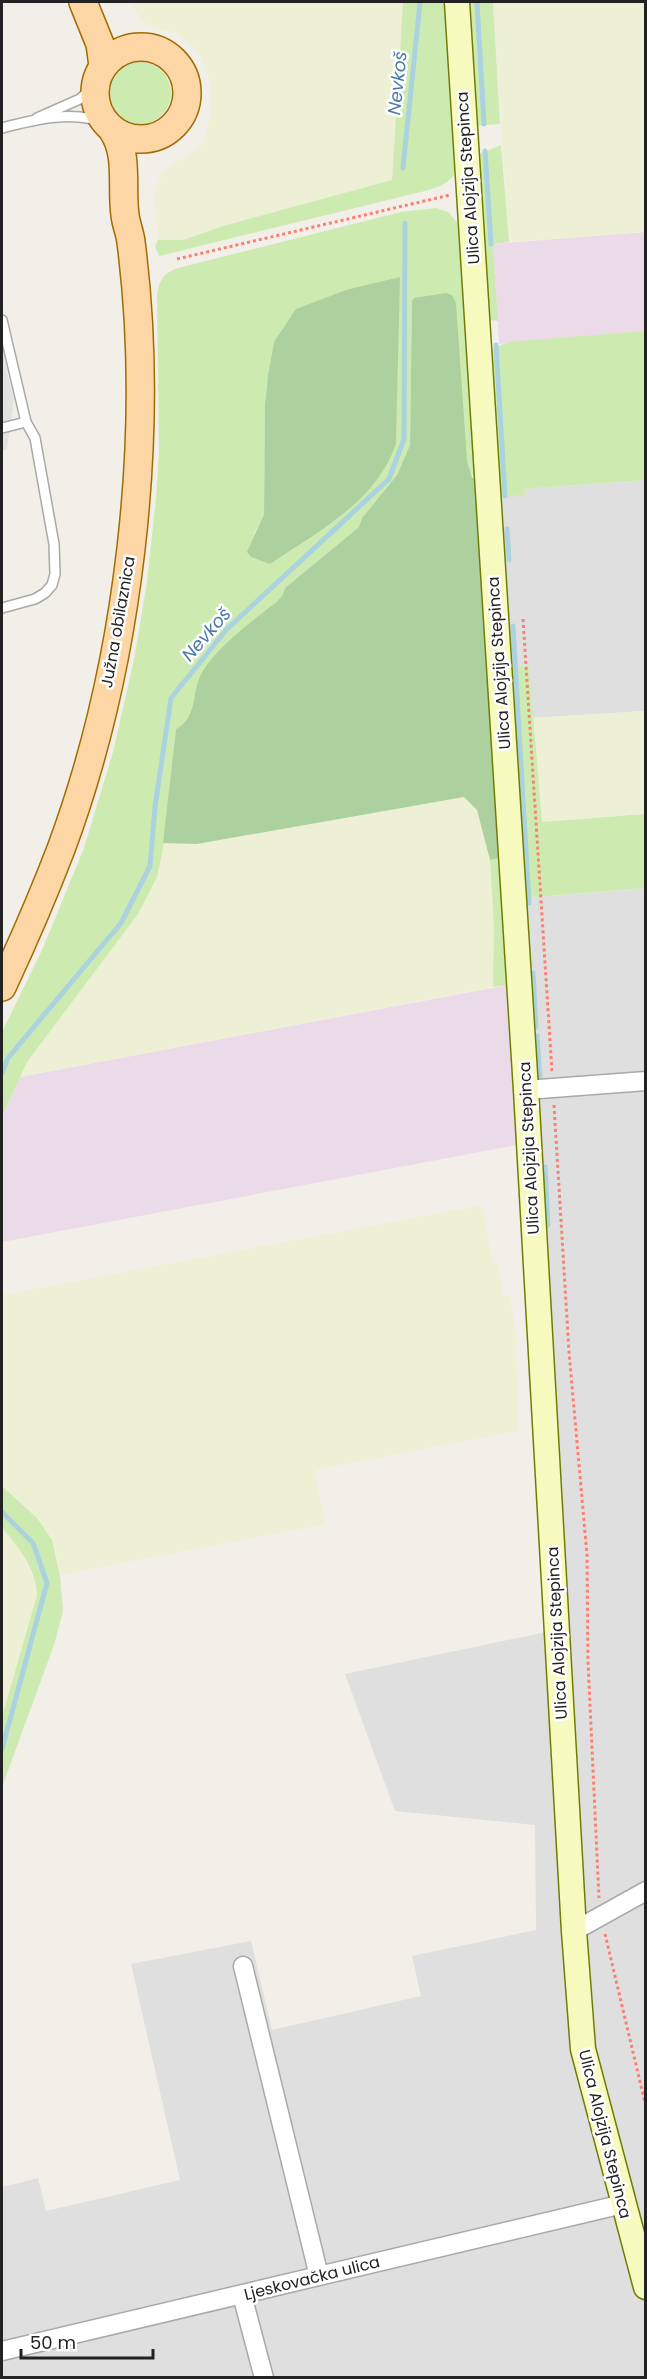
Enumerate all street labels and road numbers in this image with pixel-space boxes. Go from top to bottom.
street label: Ulica Alojzija Stepinca [450,91,486,265]
street label: Južna obilaznica [95,554,141,690]
street label: Ulica Alojzija Stepinca [481,576,517,750]
street label: Ulica Alojzija Stepinca [513,1061,545,1235]
street label: Ulica Alojzija Stepinca [541,1546,573,1720]
street label: Ulica Alojzija Stepinca [573,2047,637,2221]
street label: Ljeskovačka ulica [242,2250,382,2306]

